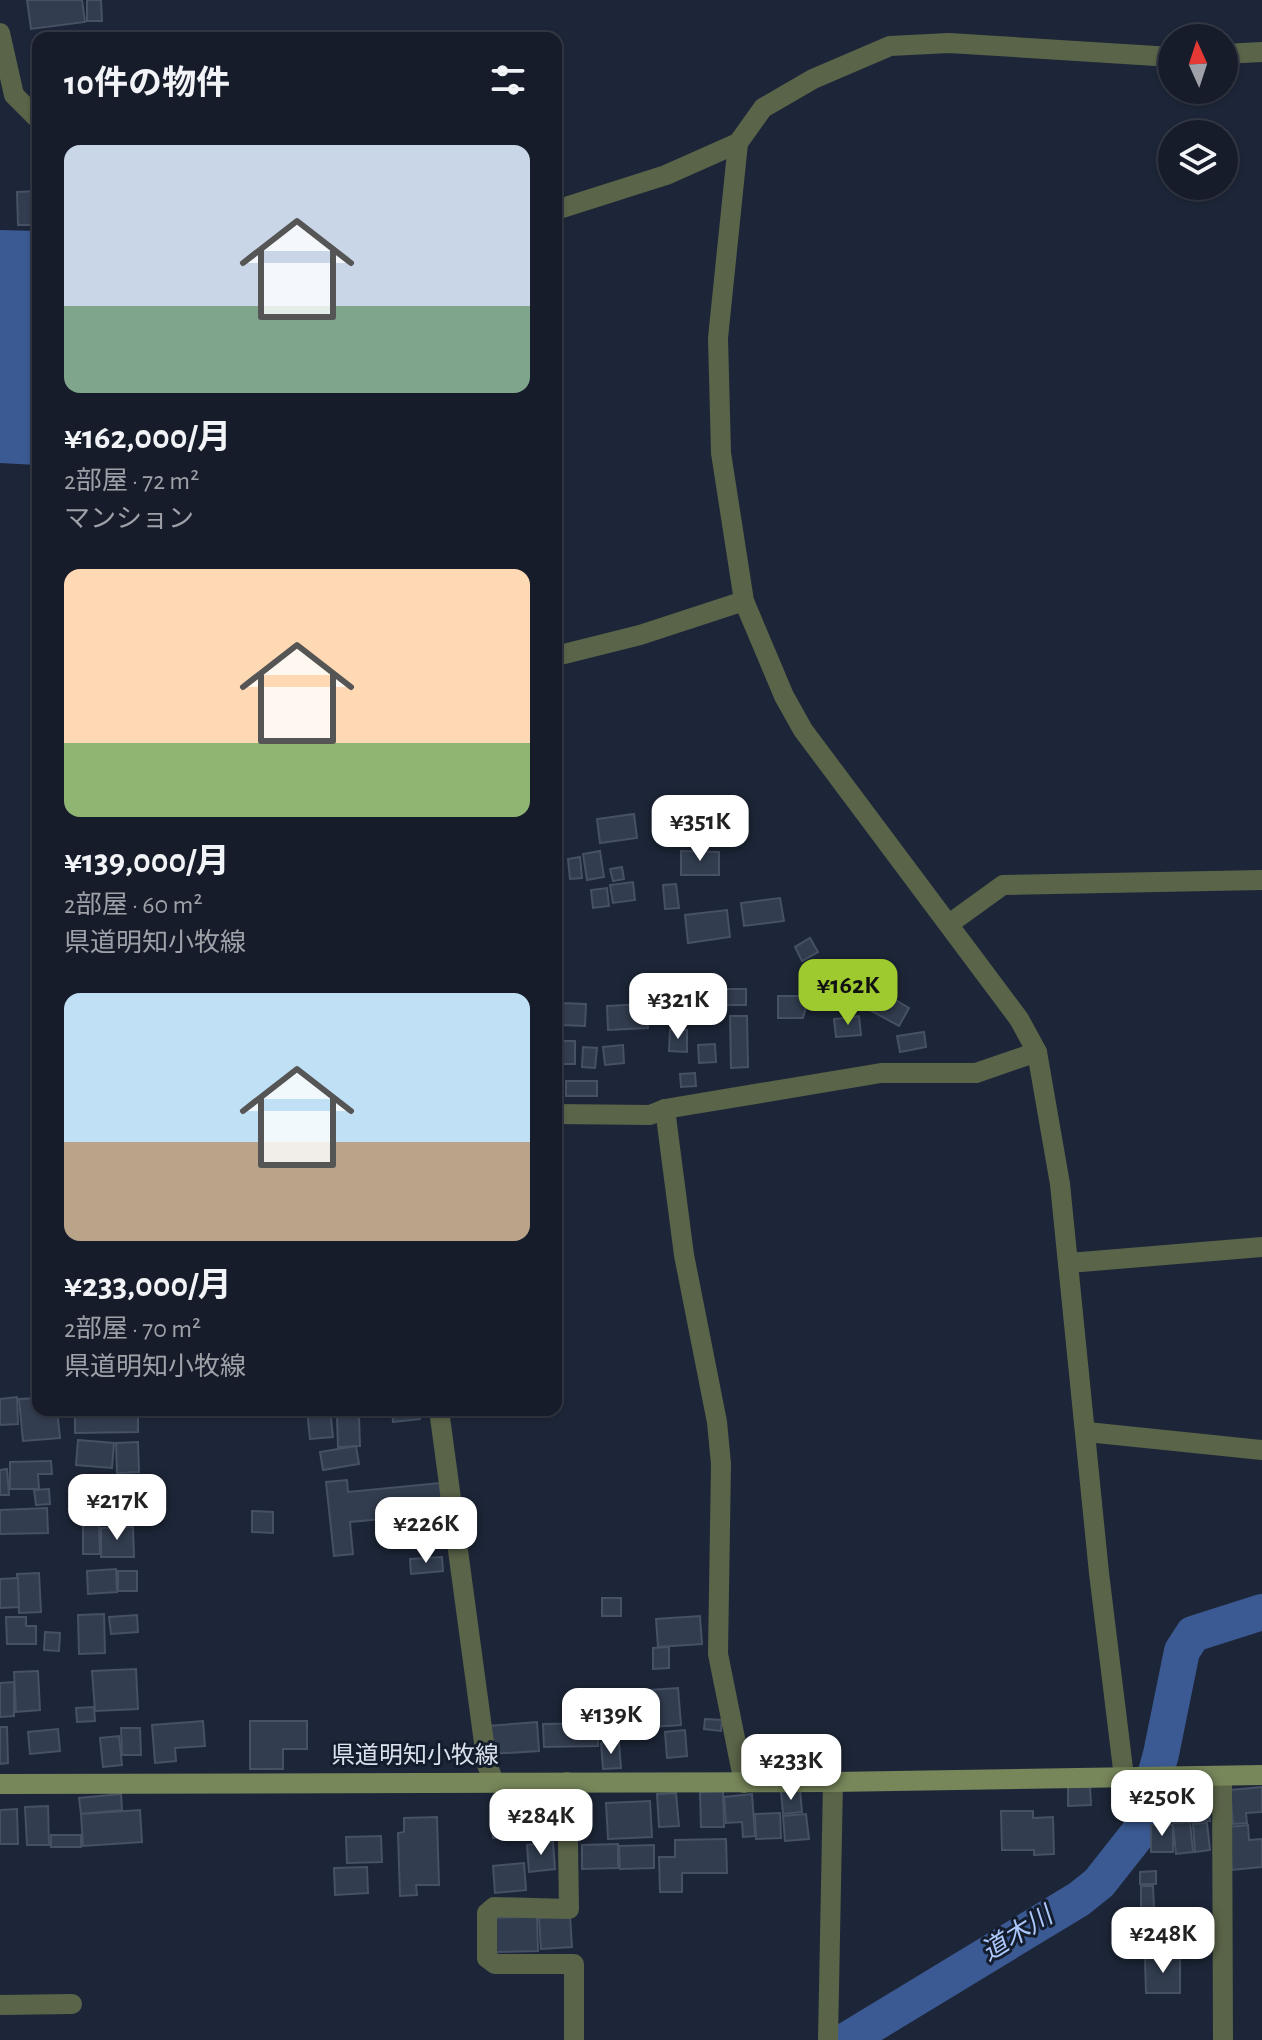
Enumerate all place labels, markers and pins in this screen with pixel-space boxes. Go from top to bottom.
pin: ¥351K [644,795,756,863]
pin: ¥162K [792,959,904,1027]
pin: ¥321K [622,973,734,1041]
pin: ¥217K [61,1474,173,1542]
pin: ¥226K [370,1497,482,1565]
pin: ¥139K [555,1688,667,1756]
pin: ¥233K [735,1734,847,1802]
pin: ¥250K [1106,1770,1218,1838]
pin: ¥284K [485,1789,597,1857]
pin: ¥248K [1107,1907,1219,1975]

